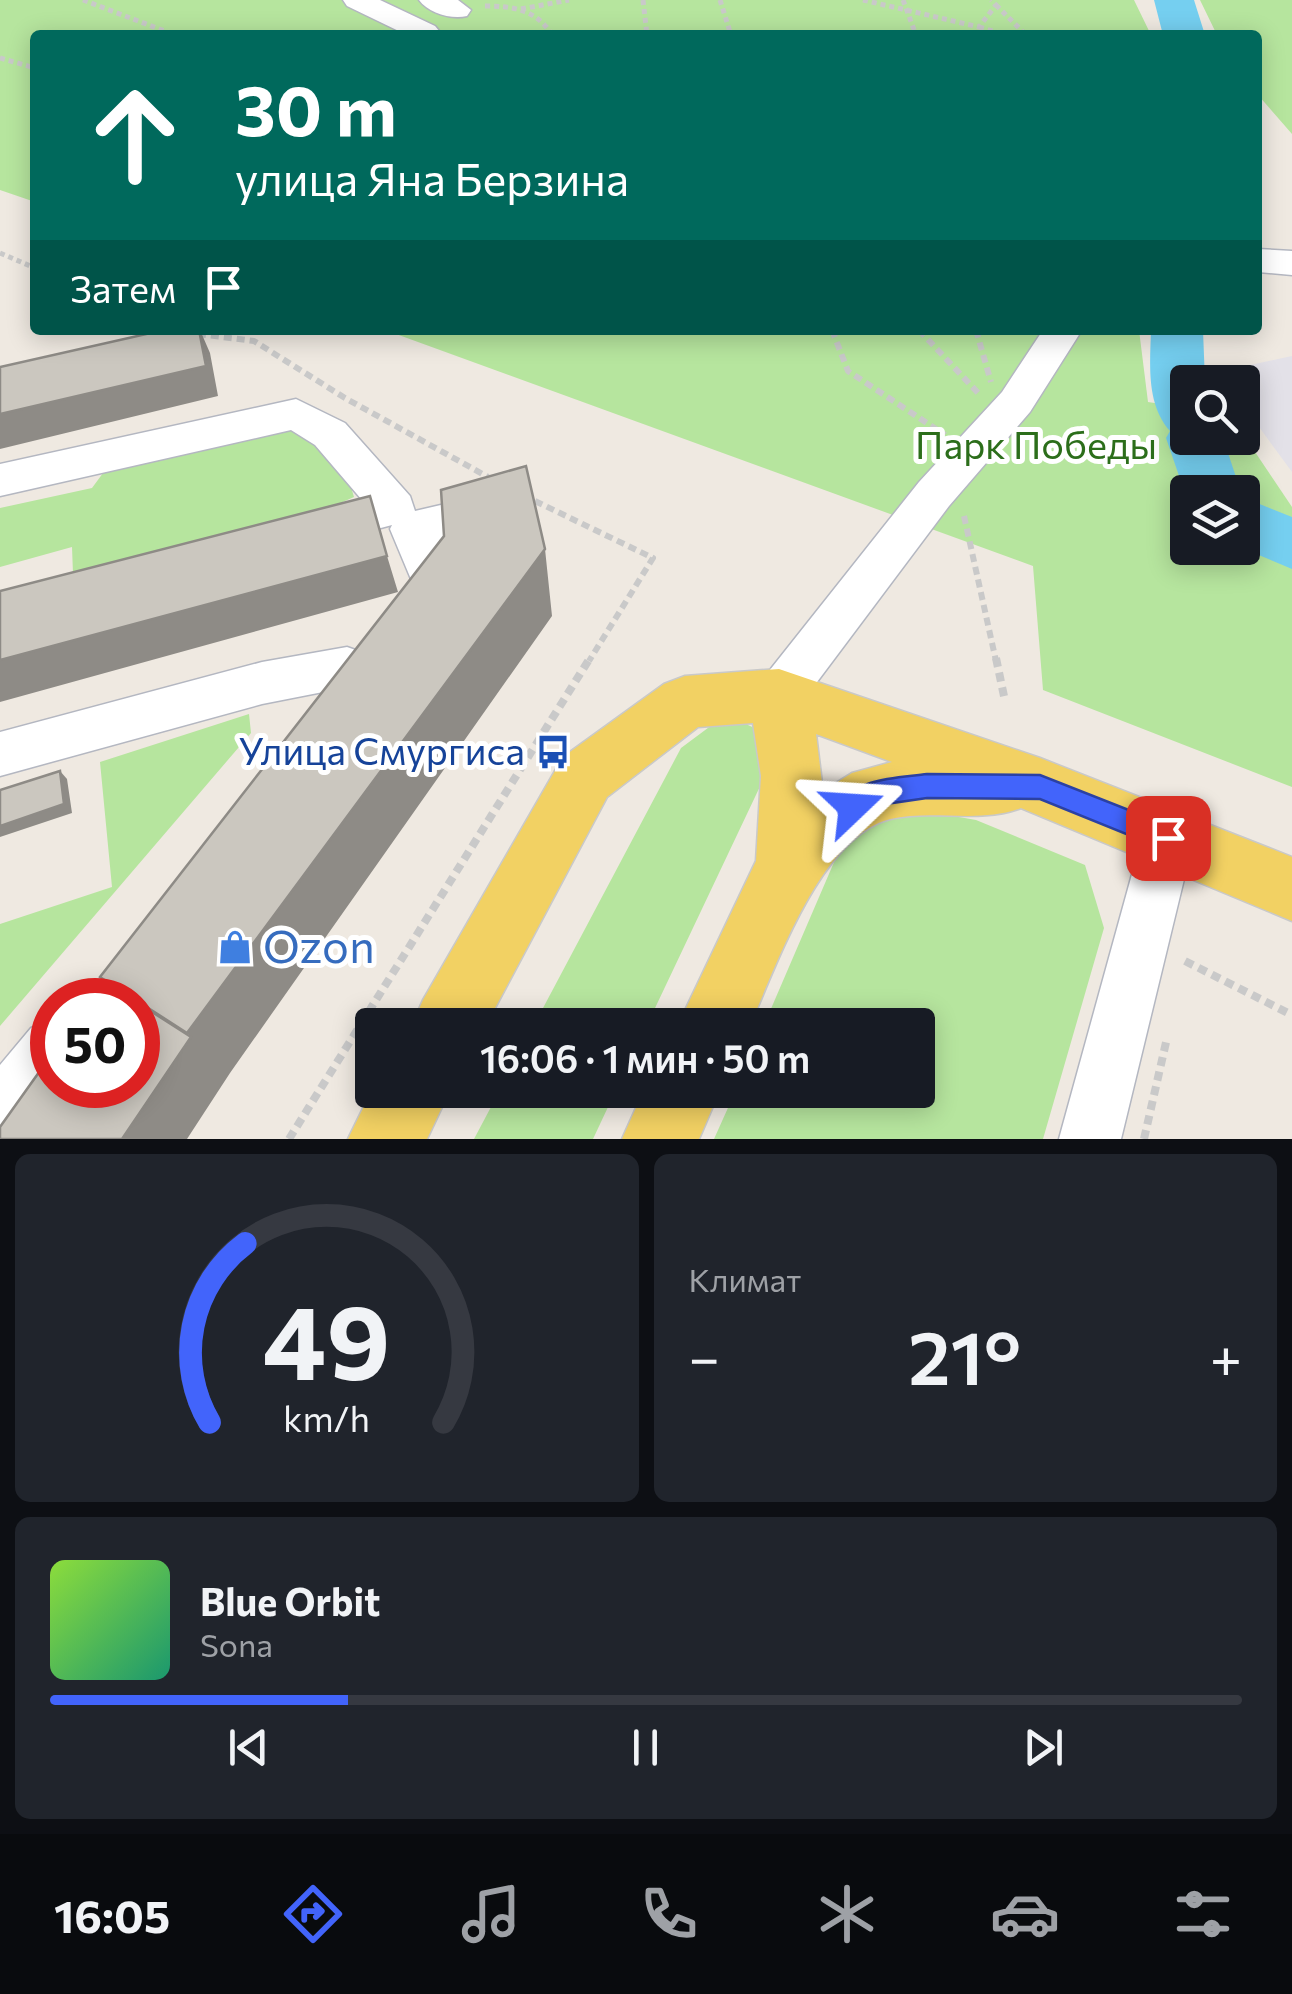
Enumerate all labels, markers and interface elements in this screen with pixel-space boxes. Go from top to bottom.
text: 30 m [235,65,397,150]
icon: ahead [70,70,200,200]
text: улица Яна Берзина [235,150,629,205]
icon: arrive [196,260,251,315]
text: Затем [70,264,176,311]
map controls [1170,365,1260,565]
button: search [1170,365,1260,455]
park label: Парк Победы [915,420,1157,467]
button: layers [1170,475,1260,565]
place label: Улица Смургиса [238,726,525,773]
bus stop icon: Улица Смургиса [534,733,572,771]
position arrow [801,755,905,859]
pin [1126,796,1211,881]
icon: arrive [1141,811,1196,866]
place label: Ozon [263,917,375,972]
shop icon: Ozon [216,928,254,966]
speed limit sign: 50 [30,978,160,1108]
text: 16:06 · 1 мин · 50 m [480,1034,810,1081]
text: Климат [689,1259,801,1299]
text: 49 [263,1274,391,1401]
text: 21° [908,1309,1021,1400]
text: − [689,1322,720,1389]
text: + [1210,1322,1242,1389]
text: km/h [283,1396,370,1439]
text: Blue Orbit [200,1577,380,1624]
text: Sona [200,1624,273,1664]
icon: previous [221,1720,276,1775]
icon: pause [618,1720,673,1775]
icon: next [1016,1720,1071,1775]
icon: directions [278,1879,348,1949]
icon: music [456,1879,526,1949]
icon: phone [634,1879,704,1949]
icon: climate [812,1879,882,1949]
icon: car [990,1879,1060,1949]
icon: filters [1168,1879,1238,1949]
text: 16:05 [54,1887,170,1942]

